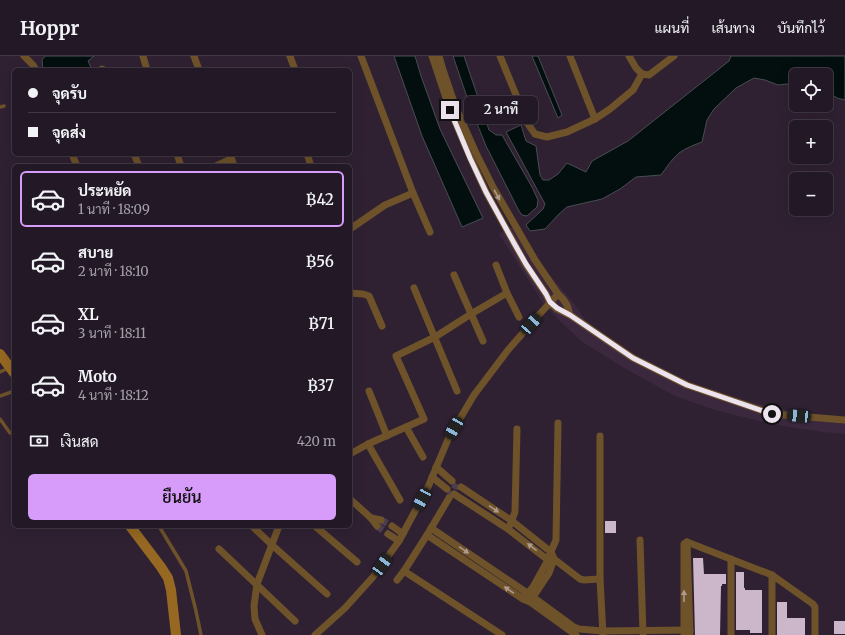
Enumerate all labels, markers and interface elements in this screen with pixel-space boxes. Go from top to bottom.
text: Hoppr [20,16,79,40]
text: แผนที่ [654,19,689,37]
text: เส้นทาง [711,19,755,37]
text: บันทึกไว้ [777,19,825,37]
map controls [789,68,833,216]
button: locate [789,68,833,112]
text: จุดรับ [52,84,87,103]
callout: 2 นาที [464,96,538,124]
route end [441,101,459,119]
text: 2 นาที [484,101,518,118]
button: + [789,120,833,164]
text: จุดส่ง [52,123,86,142]
button: − [789,172,833,216]
icon: car [30,181,66,217]
text: ประหยัด [78,181,131,200]
one-way arrow [494,189,501,201]
text: ฿42 [306,190,334,209]
text: 1 นาที · 18:09 [78,201,150,218]
icon: car [30,243,66,279]
text: สบาย [78,243,113,262]
text: ฿56 [306,252,334,271]
text: 2 นาที · 18:10 [78,263,149,280]
icon: car [30,305,66,341]
text: XL [78,305,99,324]
car [519,311,543,337]
text: ฿71 [309,314,334,333]
text: 3 นาที · 18:11 [78,325,146,342]
icon: car [30,367,66,403]
text: Moto [78,367,117,386]
text: ฿37 [307,376,334,395]
text: 4 นาที · 18:12 [78,387,149,404]
route start [763,405,781,423]
car [787,409,811,423]
car [443,415,465,441]
icon: cash [28,430,50,452]
text: เงินสด [60,432,99,451]
text: 420 m [297,433,336,450]
button: ยืนยัน [28,474,336,520]
car [411,486,433,512]
one-way arrow [488,505,499,513]
one-way arrow [526,543,537,552]
one-way arrow [458,546,469,554]
car [370,552,394,578]
one-way arrow [504,586,514,594]
one-way arrow [681,589,687,602]

